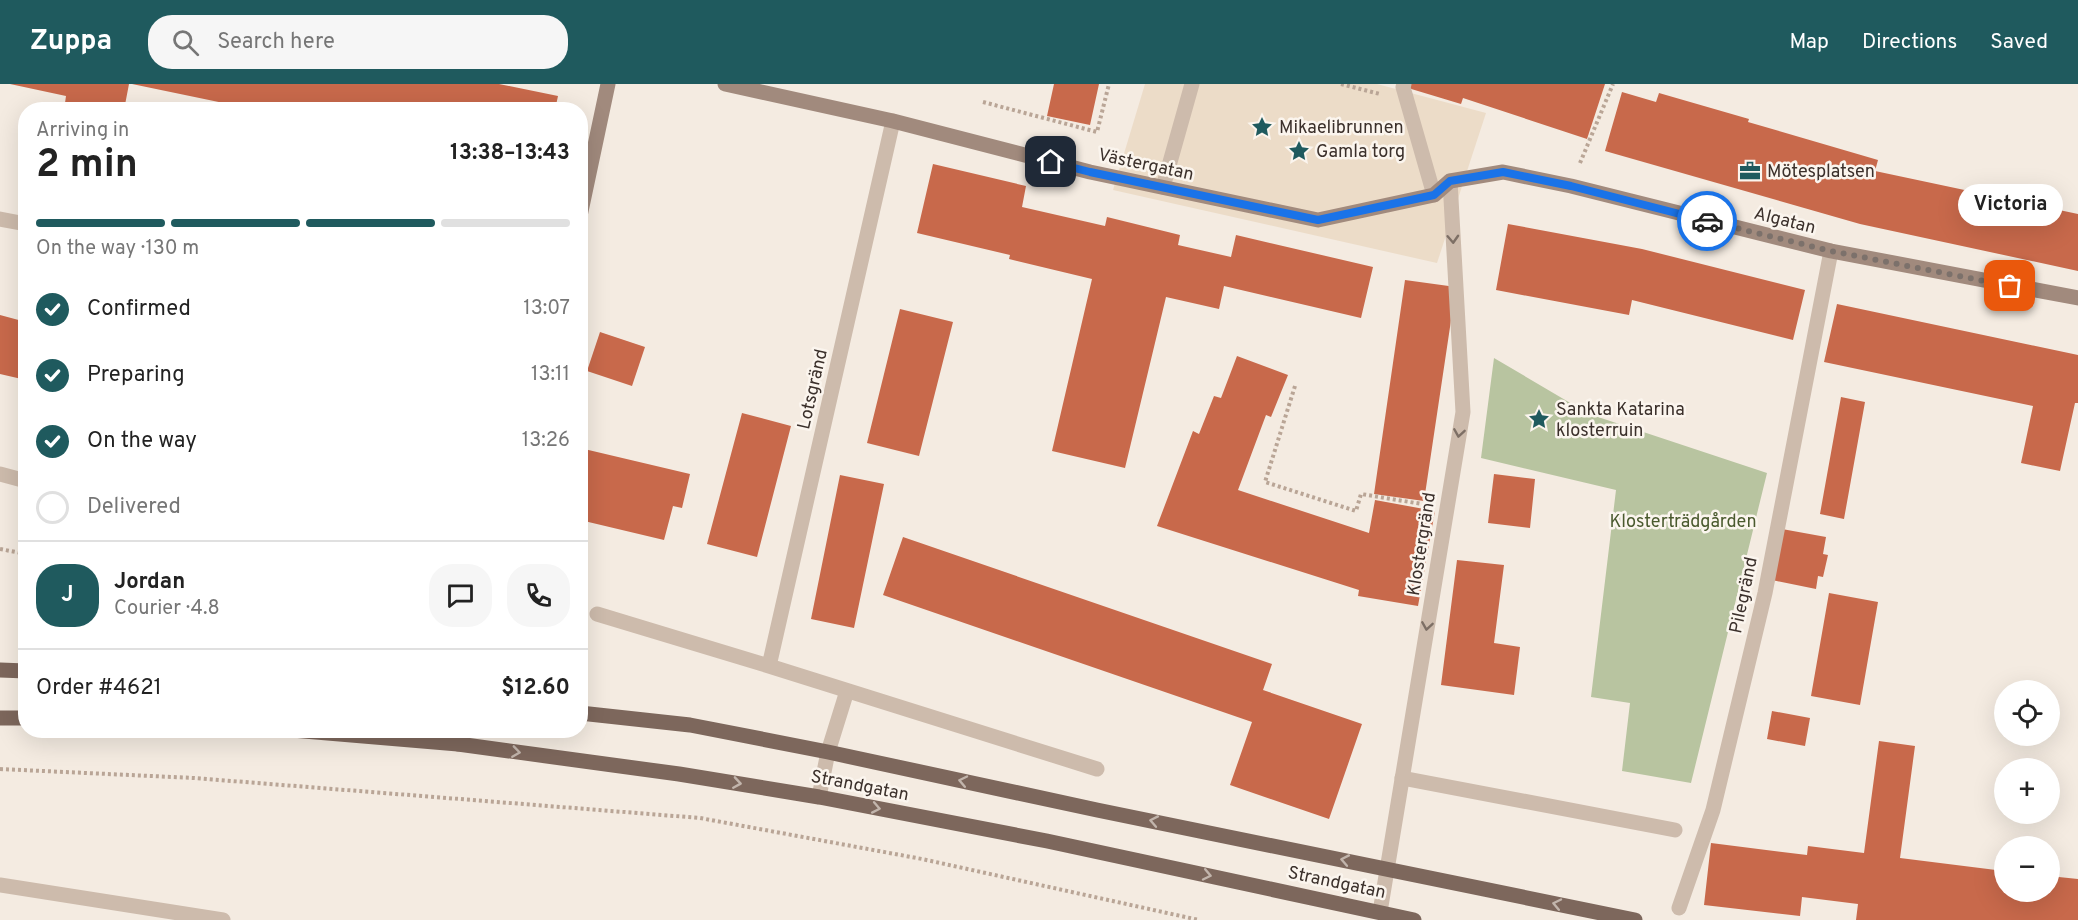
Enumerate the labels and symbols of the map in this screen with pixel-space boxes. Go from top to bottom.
place icon: Mikaelibrunnen [1250,115,1274,139]
place label: Mikaelibrunnen [1279,117,1404,140]
pin [1025,136,1076,187]
place icon: Gamla torg [1287,139,1311,163]
place label: Gamla torg [1316,141,1405,164]
street label: Västergatan [1096,144,1196,187]
office icon: Mötesplatsen [1738,159,1762,183]
place label: Mötesplatsen [1767,161,1875,184]
callout: Victoria [1958,184,2062,226]
courier [1677,191,1737,251]
street label: Algatan [1751,203,1818,240]
one-way arrow [1446,235,1459,244]
pin [1984,260,2035,311]
street label: Lotsgränd [793,347,834,432]
place label: Sankta Katarina klosterruin [1556,399,1685,443]
place icon: Sankta Katarina klosterruin [1527,407,1551,431]
one-way arrow [1453,428,1466,438]
street label: Klostergränd [1403,491,1442,598]
park label: Klosterträdgården [1609,511,1757,534]
street label: Pilegränd [1725,555,1764,636]
one-way arrow [1422,621,1434,631]
one-way arrow [511,746,521,758]
street label: Strandgatan [809,766,911,807]
one-way arrow [959,775,969,788]
one-way arrow [732,777,741,789]
one-way arrow [871,801,881,814]
one-way arrow [1149,815,1159,828]
one-way arrow [1341,854,1351,867]
street label: Strandgatan [1286,862,1388,905]
one-way arrow [1202,868,1212,881]
one-way arrow [1552,898,1562,911]

